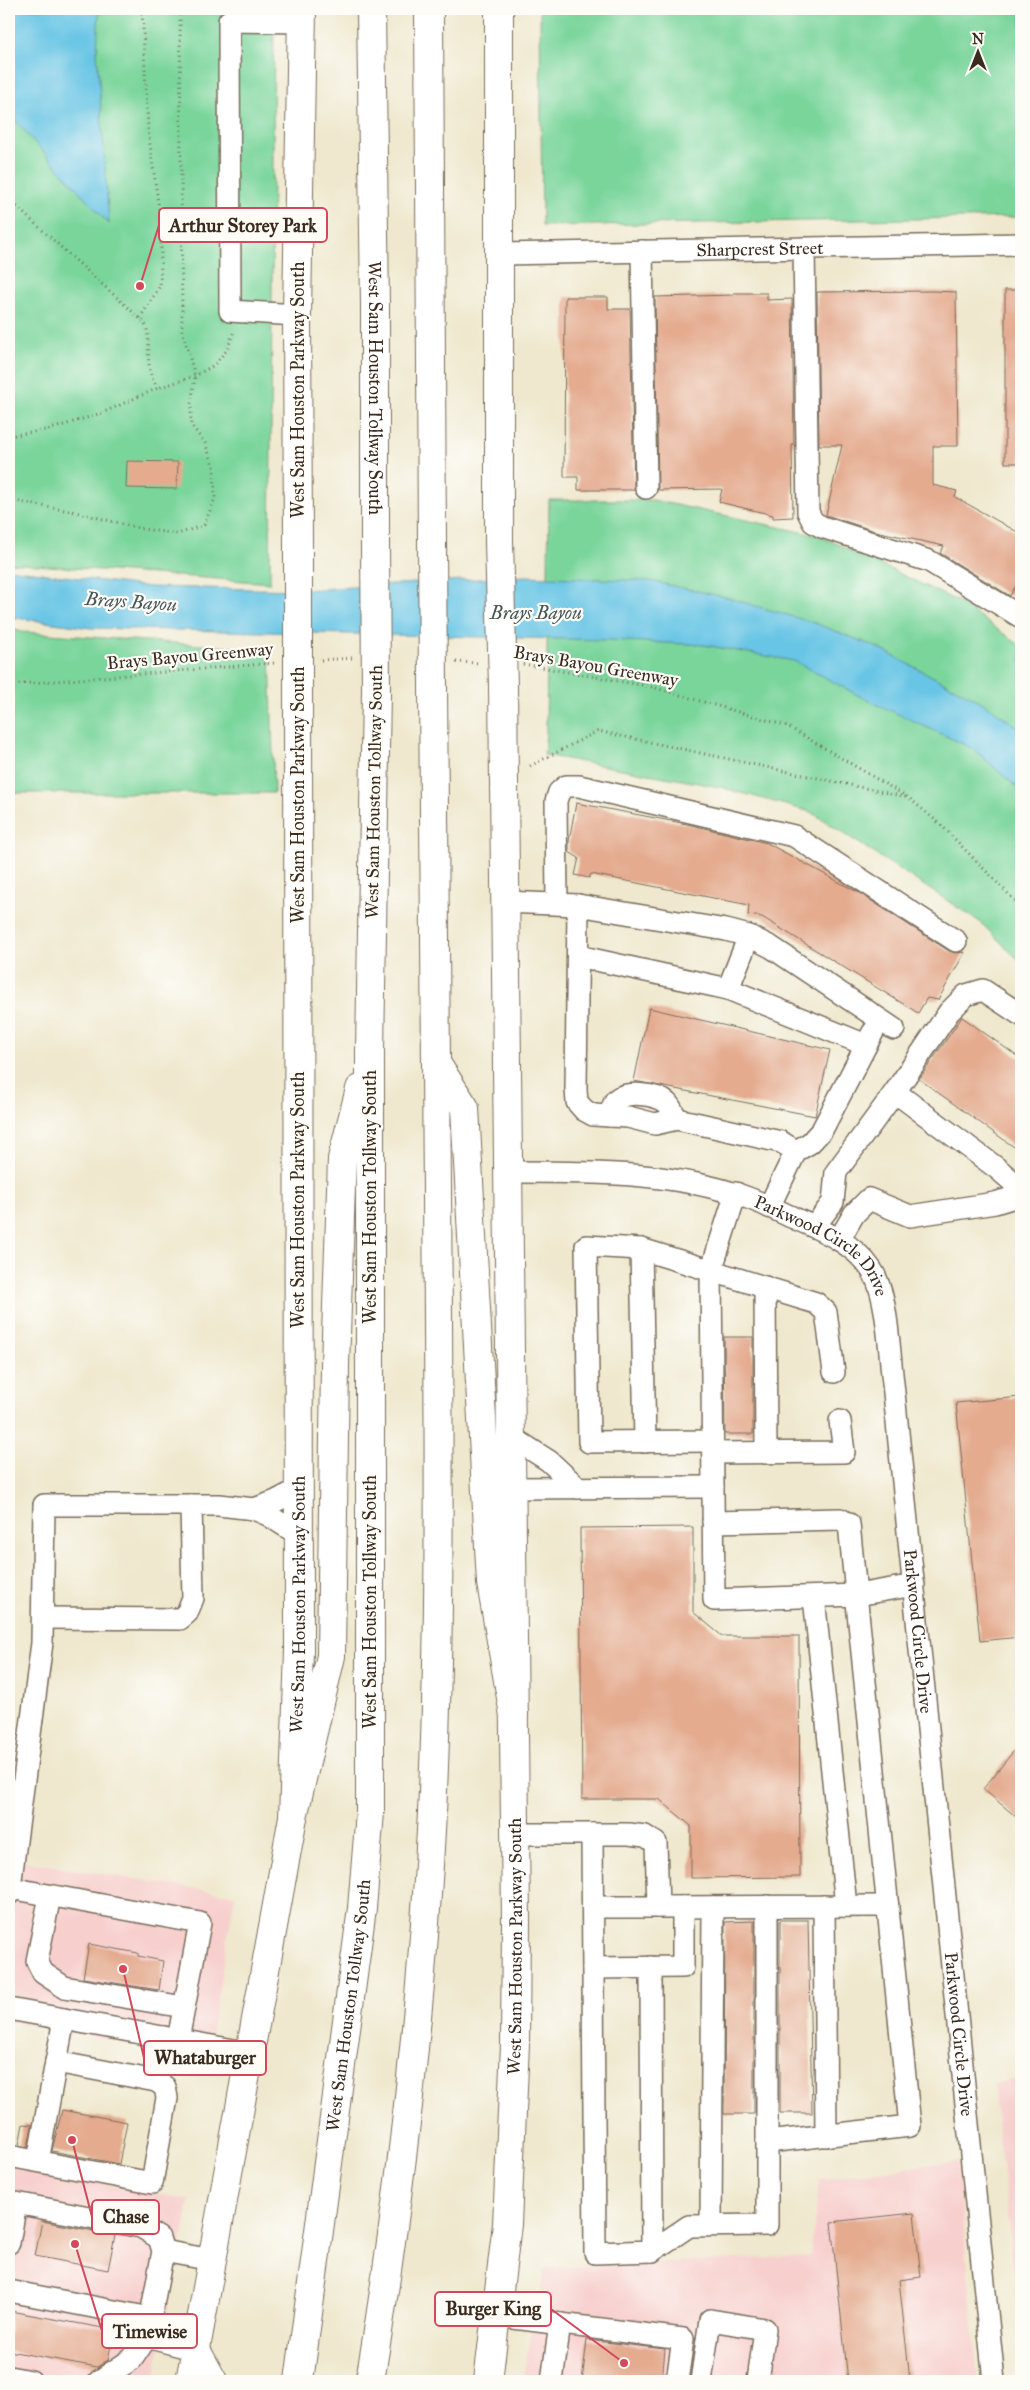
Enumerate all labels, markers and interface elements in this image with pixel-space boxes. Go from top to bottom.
north arrow [952,28,1002,78]
text: N [972,31,984,48]
callout: Arthur Storey Park [159,208,327,242]
text: Arthur Storey Park [167,214,318,238]
street label: Sharpcrest Street [696,237,824,261]
street label: West Sam Houston Parkway South [287,261,309,519]
street label: West Sam Houston Tollway South [363,261,386,515]
water label: Brays Bayou [83,587,178,616]
water label: Brays Bayou [489,601,582,624]
street label: Brays Bayou Greenway [106,638,275,674]
street label: Brays Bayou Greenway [512,641,681,691]
street label: West Sam Houston Tollway South [361,665,387,919]
street label: West Sam Houston Parkway South [287,666,309,924]
street label: West Sam Houston Tollway South [359,1070,381,1324]
street label: West Sam Houston Parkway South [287,1071,309,1329]
street label: Parkwood Circle Drive [751,1191,893,1299]
street label: West Sam Houston Tollway South [359,1475,381,1729]
street label: West Sam Houston Parkway South [285,1476,310,1733]
street label: Parkwood Circle Drive [899,1548,937,1714]
street label: West Sam Houston Parkway South [503,1818,527,2075]
street label: West Sam Houston Tollway South [321,1878,375,2133]
street label: Parkwood Circle Drive [940,1951,978,2117]
callout: Whataburger [144,2041,266,2075]
text: Whataburger [154,2046,257,2070]
callout: Chase [92,2200,159,2234]
text: Chase [103,2205,149,2228]
callout: Burger King [435,2292,551,2326]
text: Burger King [445,2297,542,2321]
callout: Timewise [102,2314,197,2348]
text: Timewise [112,2320,187,2343]

